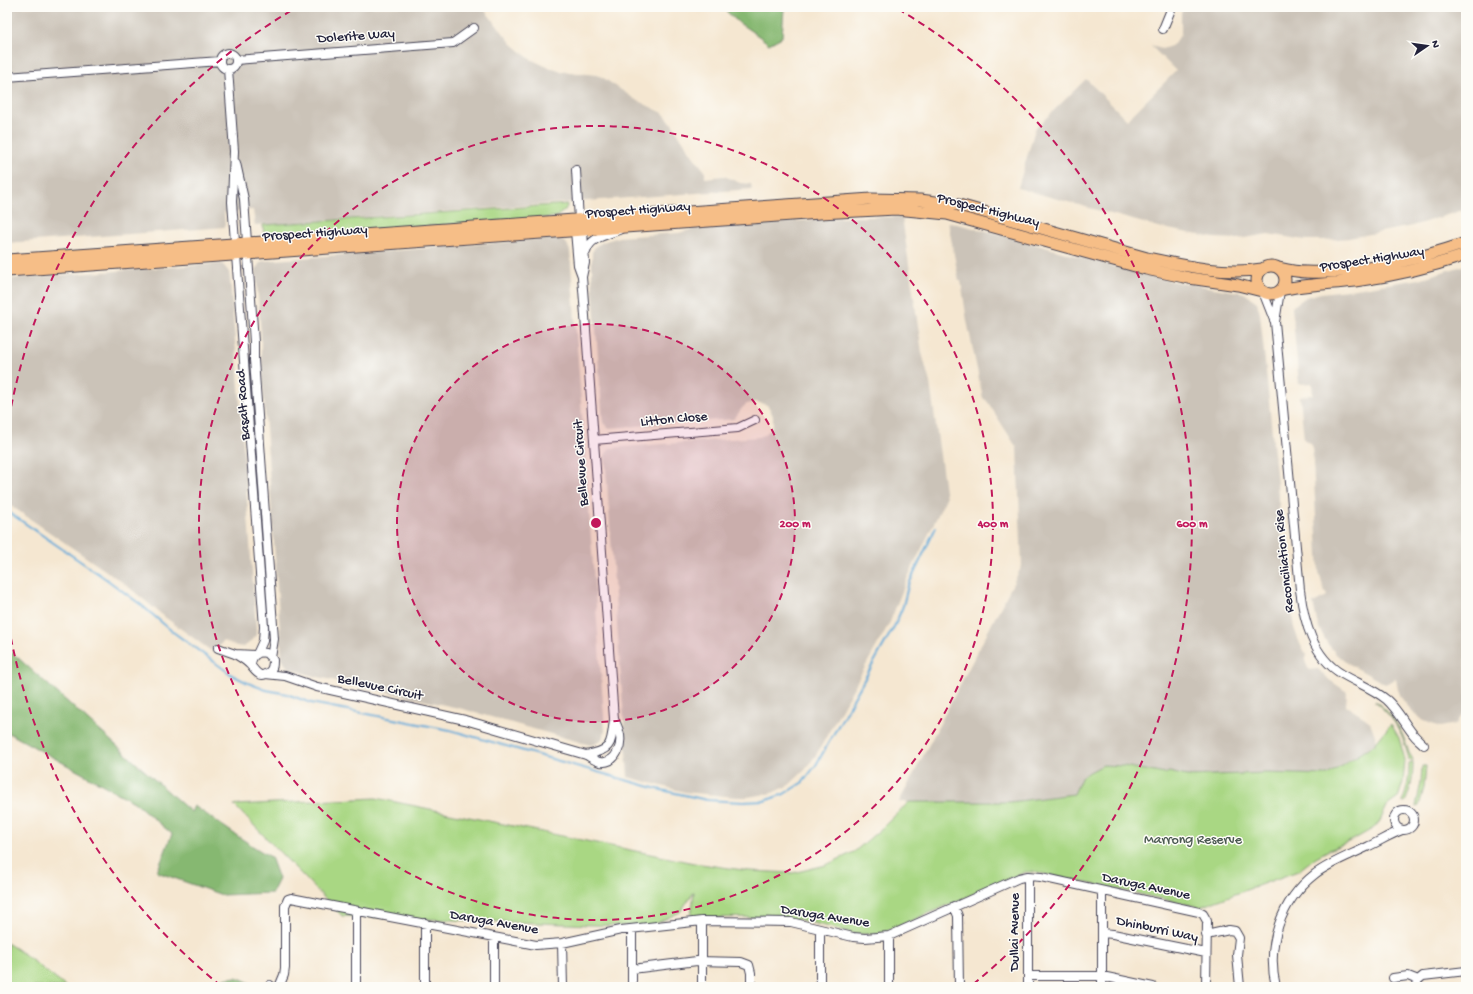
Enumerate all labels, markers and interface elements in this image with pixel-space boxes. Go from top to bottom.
street label: Dolerite Way [316,26,395,48]
north arrow [1407,26,1447,66]
text: N [1428,39,1441,49]
street label: Prospect Highway [934,190,1041,232]
street label: Prospect Highway [584,199,691,223]
street label: Prospect Highway [261,222,368,246]
street label: Prospect Highway [1318,243,1425,277]
street label: Basalt Road [233,367,255,442]
street label: Litton Close [640,409,709,431]
street label: Bellevue Circuit [570,418,594,508]
street label: Reconciliation Rise [1271,508,1299,613]
centre of rings [589,516,603,530]
text: 200 m [780,518,811,532]
text: 400 m [977,518,1009,532]
text: 600 m [1176,518,1208,532]
street label: Bellevue Circuit [335,670,425,706]
park label: Marrong Reserve [1144,832,1243,849]
street label: Daruga Avenue [1099,869,1192,905]
street label: Dullai Avenue [1007,892,1024,972]
street label: Daruga Avenue [778,901,871,933]
street label: Daruga Avenue [447,907,540,939]
street label: Dhinburri Way [1114,913,1200,947]

